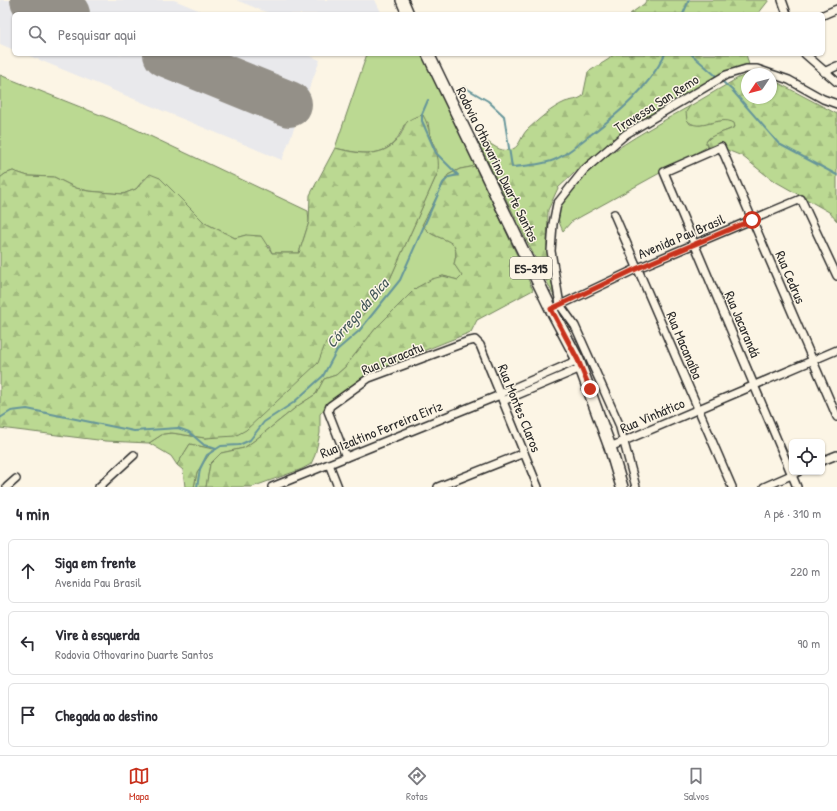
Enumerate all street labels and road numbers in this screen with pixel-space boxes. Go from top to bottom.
street label: Travessa San Remo [610,69,702,137]
street label: Rodovia Othovarino Duarte Santos [452,83,544,245]
street label: Avenida Pau Brasil [635,209,728,263]
street label: Rua Cedrus [771,248,811,306]
road number: ES-315 [510,257,552,279]
street label: Rua Jacarandá [721,288,766,361]
street label: Rua Macanaíba [662,308,708,382]
street label: Rua Paracatu [358,337,426,379]
street label: Rua Montes Claros [494,361,546,455]
street label: Rua Vinhático [617,393,688,437]
street label: Rua Izaltino Ferreira Eiriz [317,396,445,462]

